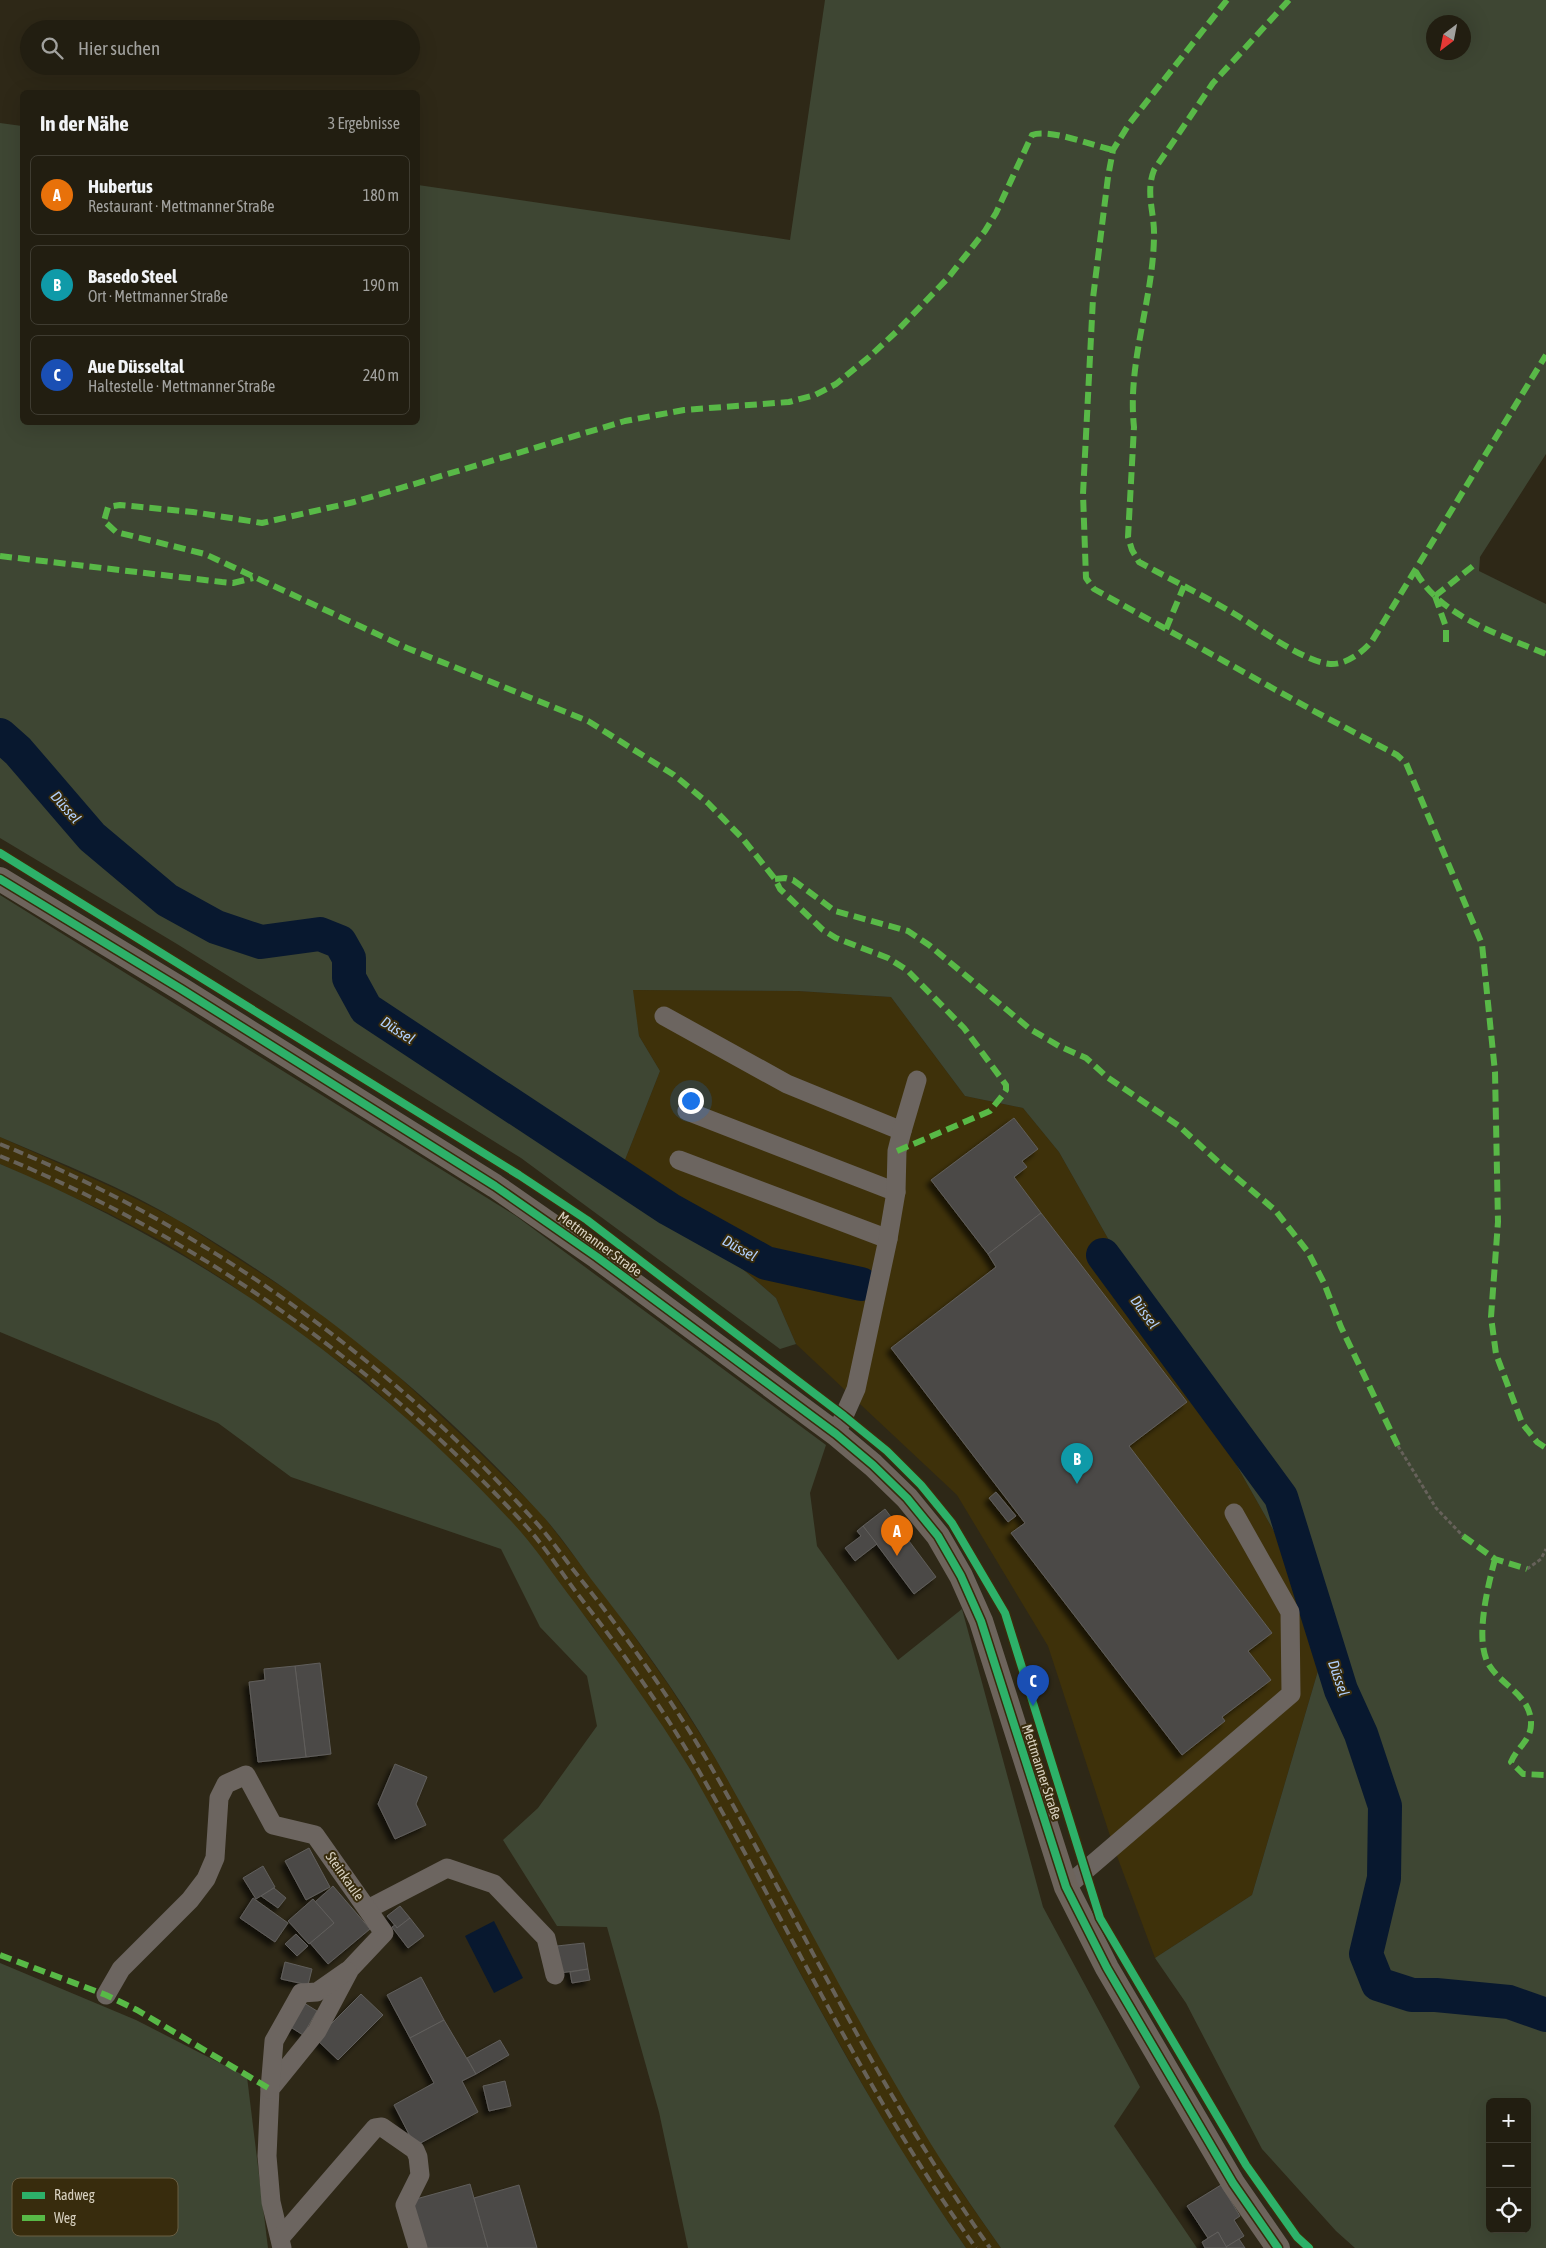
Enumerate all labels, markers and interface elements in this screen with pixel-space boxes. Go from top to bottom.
north arrow [1426,15,1471,60]
search box [20,20,420,75]
icon: search [38,34,66,62]
text: Hier suchen [78,37,160,59]
text: In der Nähe [40,111,129,135]
text: 3 Ergebnisse [328,114,400,132]
text: Hubertus [88,175,153,197]
text: A [53,186,61,204]
text: 180 m [363,186,399,204]
text: Restaurant · Mettmanner Straße [88,197,275,215]
text: Basedo Steel [88,265,177,287]
text: B [53,276,61,294]
text: 190 m [363,276,399,294]
text: Ort · Mettmanner Straße [88,287,228,305]
text: Aue Düsseltal [88,355,184,377]
text: C [53,366,61,384]
text: 240 m [363,366,399,384]
text: Haltestelle · Mettmanner Straße [88,377,275,395]
water label: Düssel [47,787,85,827]
water label: Düssel [378,1013,418,1047]
your location [678,1088,704,1114]
street label: Mettmanner Straße [555,1208,645,1280]
water label: Düssel [720,1232,760,1264]
water label: Düssel [1127,1292,1163,1332]
pin: B [1061,1443,1093,1484]
pin: A [881,1515,913,1556]
water label: Düssel [1325,1658,1353,1698]
pin: C [1017,1665,1049,1706]
street label: Mettmanner Straße [1019,1722,1065,1822]
street label: Steinkaule [323,1849,367,1903]
map controls [1486,2098,1531,2233]
button: + [1486,2098,1531,2143]
button: − [1486,2143,1531,2188]
legend [12,2178,178,2236]
text: Radweg [54,2187,95,2203]
button: locate [1486,2188,1531,2233]
text: Weg [54,2210,76,2226]

